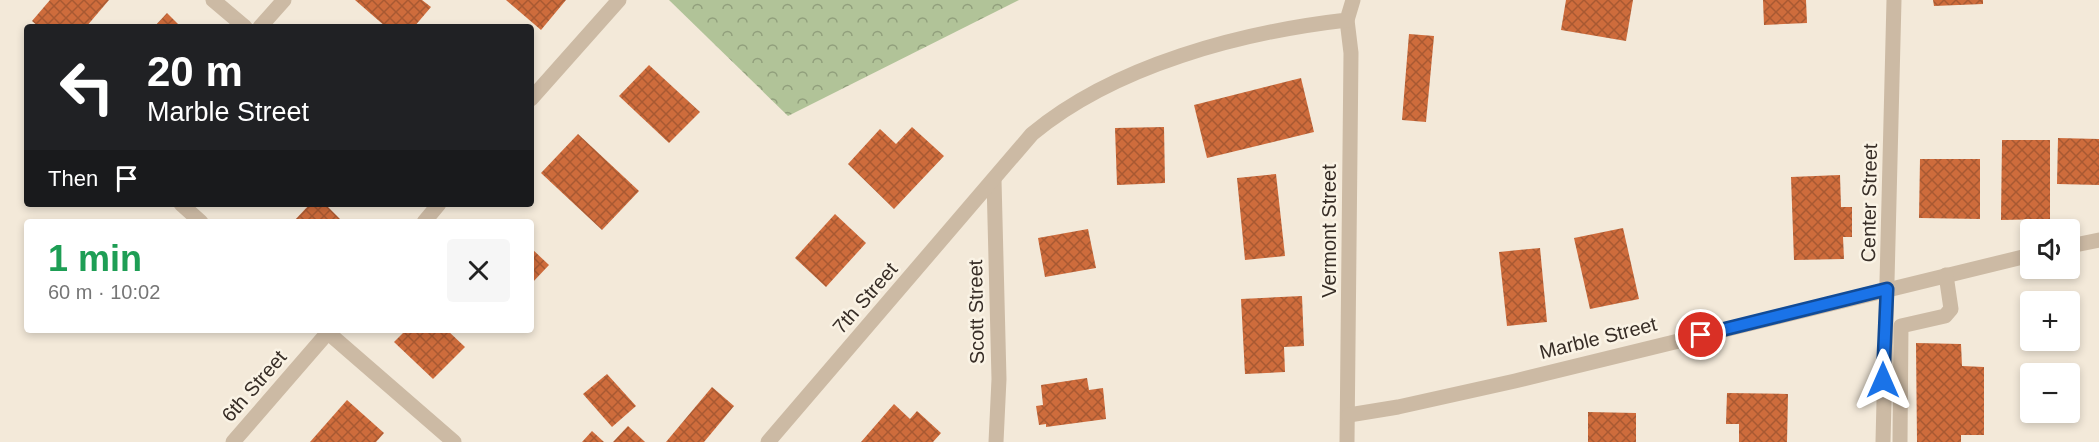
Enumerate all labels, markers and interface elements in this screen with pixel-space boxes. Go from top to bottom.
icon: left [48,48,126,126]
text: 20 m [147,48,243,95]
text: Marble Street [147,97,309,127]
street label: Center Street [1857,143,1881,263]
icon: arrive [110,162,143,195]
street label: Vermont Street [1318,164,1340,298]
text: Then [48,166,98,191]
map controls [2020,219,2080,423]
button: sound [2020,219,2080,279]
text: 1 min [48,238,142,279]
button: close [447,239,510,302]
street label: 7th Street [828,258,902,338]
street label: Scott Street [964,259,988,364]
text: 60 m · 10:02 [48,281,160,303]
button: + [2020,291,2080,351]
pin [1675,309,1726,360]
street label: Marble Street [1537,313,1659,363]
icon: arrive [1684,318,1717,351]
street label: 6th Street [217,346,291,426]
position arrow [1851,348,1915,412]
button: − [2020,363,2080,423]

